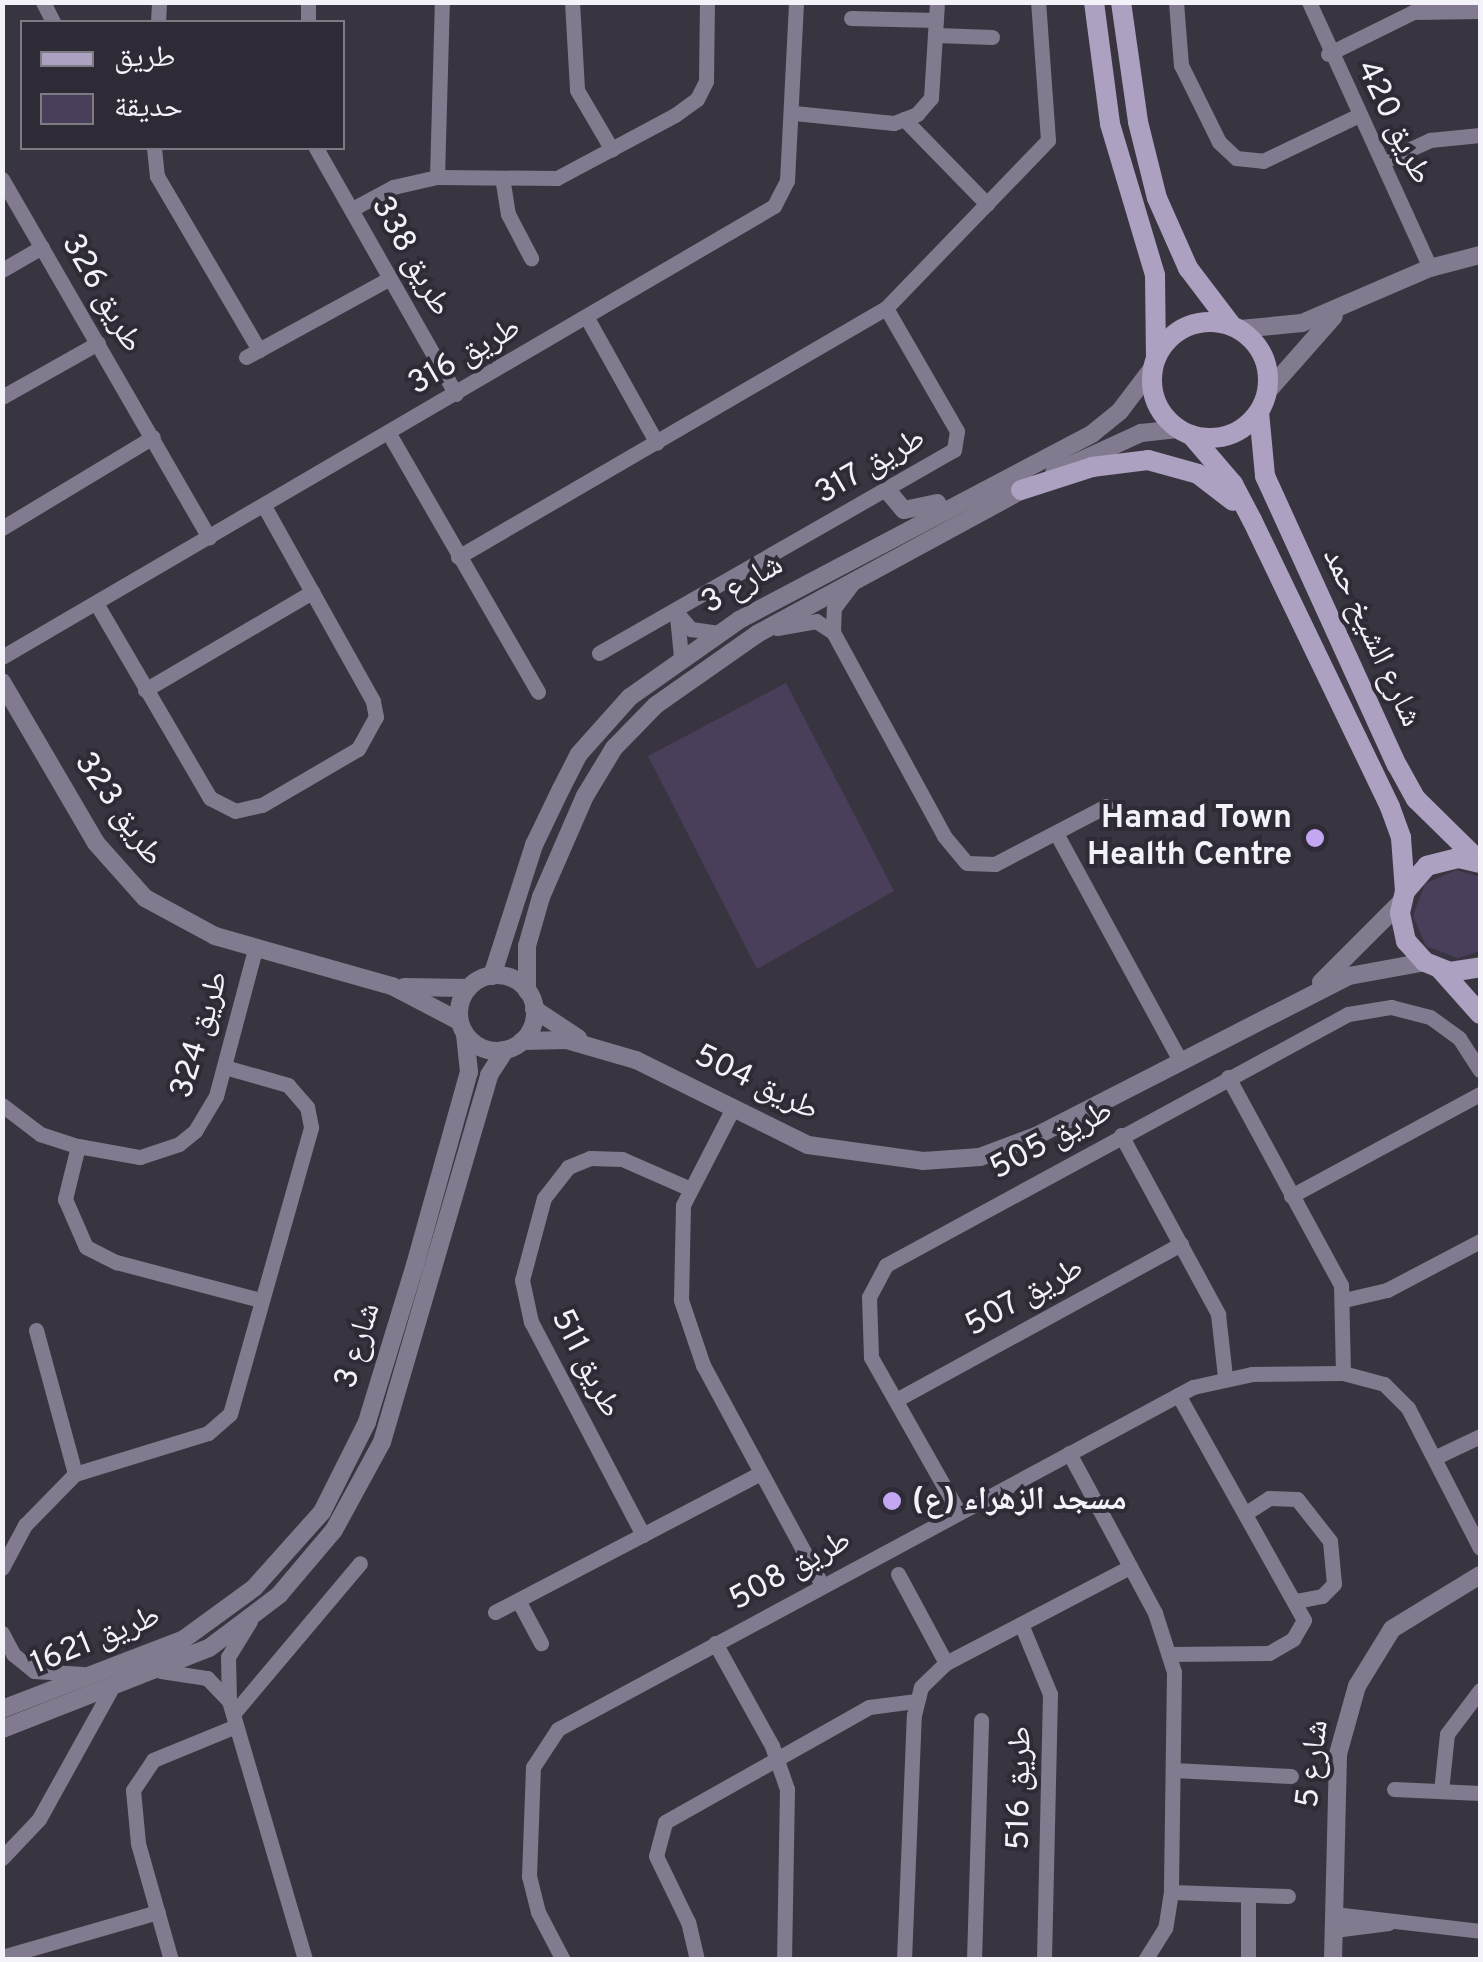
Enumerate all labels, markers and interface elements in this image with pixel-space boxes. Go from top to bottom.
legend [20,20,345,150]
text: طريق [114,40,175,77]
street label: طريق 420 [1347,55,1439,191]
text: حديقة [114,90,183,127]
street label: طريق 338 [361,190,459,324]
street label: طريق 326 [52,228,150,360]
street label: طريق 316 [402,310,528,404]
street label: طريق 317 [809,420,933,514]
street label: شارع الشيخ حمد [1313,542,1429,734]
street label: شارع 3 [695,546,791,624]
street label: طريق 323 [65,746,171,874]
place label: Hamad Town Health Centre [1087,801,1292,876]
marker: Hamad Town Health Centre [1302,825,1328,851]
street label: طريق 324 [164,967,238,1103]
street label: طريق 504 [688,1038,824,1130]
street label: طريق 505 [984,1093,1120,1189]
street label: طريق 507 [959,1250,1091,1346]
street label: شارع 3 [328,1298,390,1394]
street label: طريق 511 [541,1303,629,1425]
place label: مسجد الزهراء (ع) [912,1482,1127,1520]
marker: مسجد الزهراء (ع) [881,1490,903,1512]
street label: طريق 508 [724,1522,858,1620]
street label: طريق 1621 [26,1598,166,1684]
street label: شارع 5 [1290,1718,1338,1810]
street label: طريق 516 [1001,1726,1041,1850]

